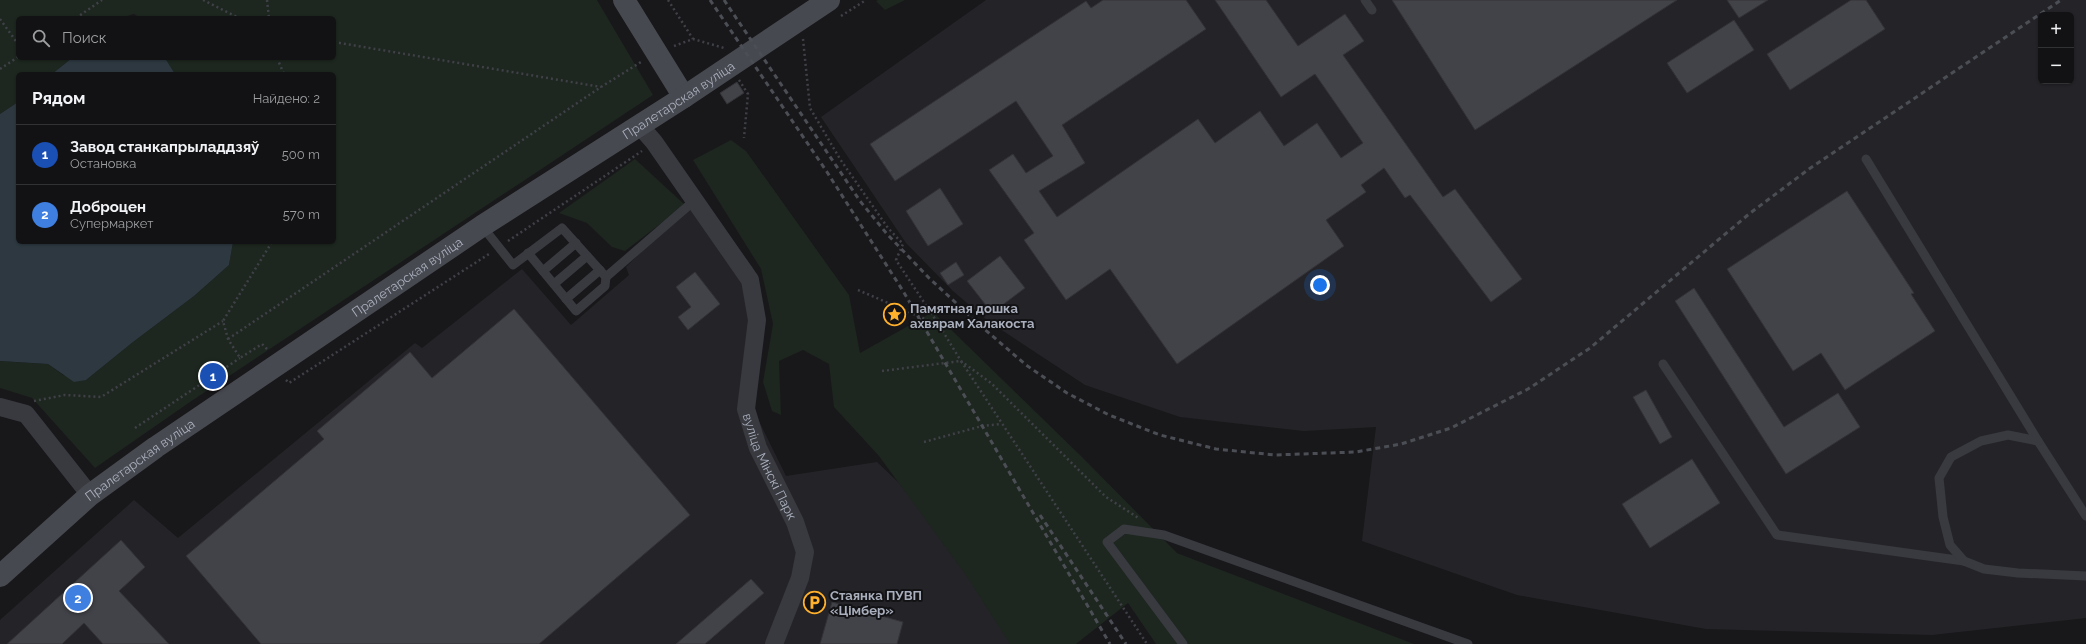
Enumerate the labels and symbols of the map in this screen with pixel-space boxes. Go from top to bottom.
street label: Пралетарская вуліца [620,58,738,142]
street label: Пралетарская вуліца [349,234,466,320]
your location [1310,275,1330,295]
place label: Памятная дошка ахвярам Халакоста [910,301,1035,331]
place icon: Памятная дошка ахвярам Халакоста [881,302,907,328]
pin: 1 [200,361,226,391]
street label: вуліца Мінскі Парк [740,411,800,523]
street label: Пралетарская вуліца [82,416,197,504]
pin: 2 [65,583,91,613]
place label: Стаянка ПУВП «Цімбер» [830,588,922,618]
parking icon: Стаянка ПУВП «Цімбер» [801,589,827,615]

